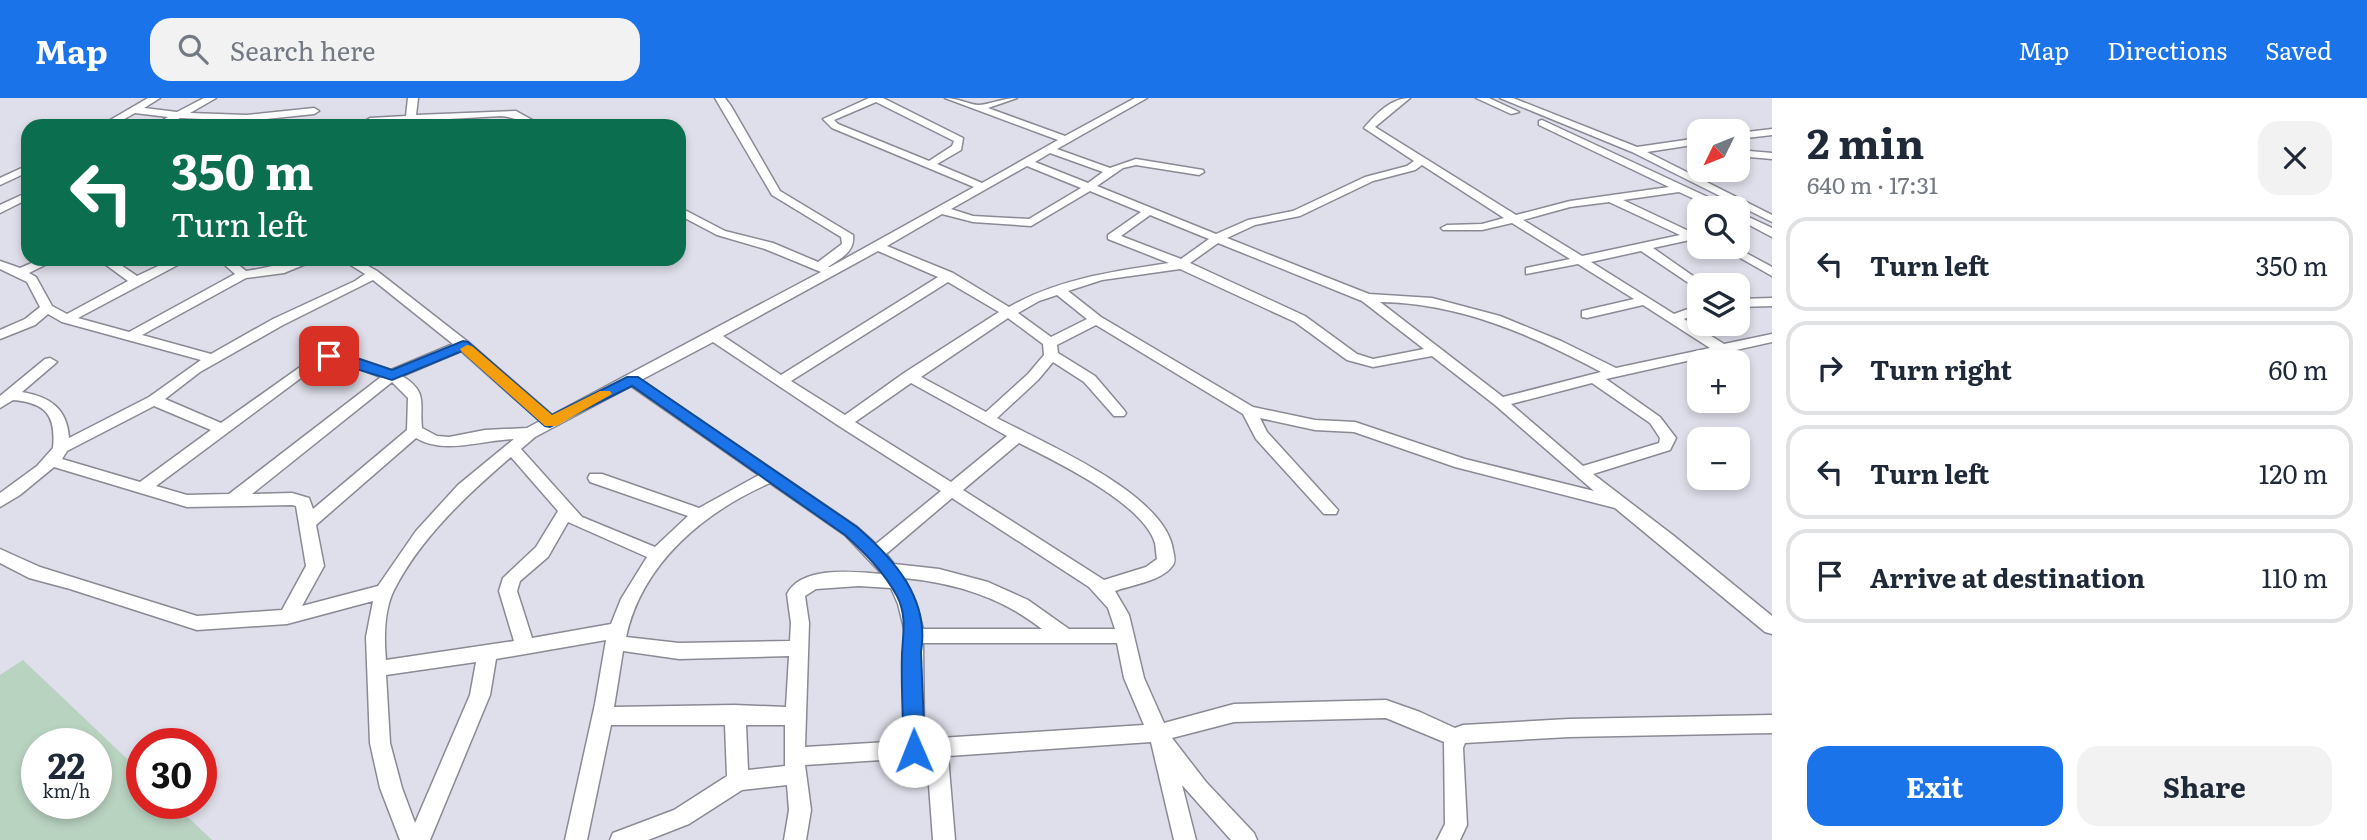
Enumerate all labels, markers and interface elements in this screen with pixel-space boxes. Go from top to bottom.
search box [150,18,640,81]
text: Map [35,25,108,74]
icon: search [174,30,212,68]
text: Search here [230,30,376,69]
text: Map [2018,32,2069,67]
text: Directions [2107,32,2227,67]
text: Saved [2265,32,2332,67]
text: 2 min [1807,110,1924,172]
north arrow [1687,119,1750,182]
map controls [1687,119,1750,490]
button: close [2258,121,2332,195]
text: 350 m [171,132,314,205]
icon: left [56,147,147,238]
text: 640 m · 17:31 [1807,167,1938,201]
button: search [1687,196,1750,259]
text: Turn left [171,199,308,247]
icon: left [1811,245,1849,283]
text: Turn left [1870,245,1989,284]
text: 350 m [2255,245,2328,284]
button: layers [1687,273,1750,336]
pin [299,326,359,386]
icon: arrive [310,337,348,375]
icon: right [1811,349,1849,387]
text: Turn right [1870,349,2012,388]
text: 60 m [2269,349,2328,388]
button: + [1687,350,1750,413]
button: − [1687,427,1750,490]
icon: left [1811,453,1849,491]
text: Turn left [1870,453,1989,492]
text: 120 m [2259,453,2328,492]
icon: arrive [1811,557,1849,595]
text: Arrive at destination [1870,557,2145,596]
text: 110 m [2261,557,2328,596]
position arrow [877,714,951,788]
speed limit sign: 30 [126,728,217,819]
text: 22 [48,738,85,790]
button: Exit [1807,746,2063,826]
button: Share [2077,746,2332,826]
text: km/h [43,777,90,804]

